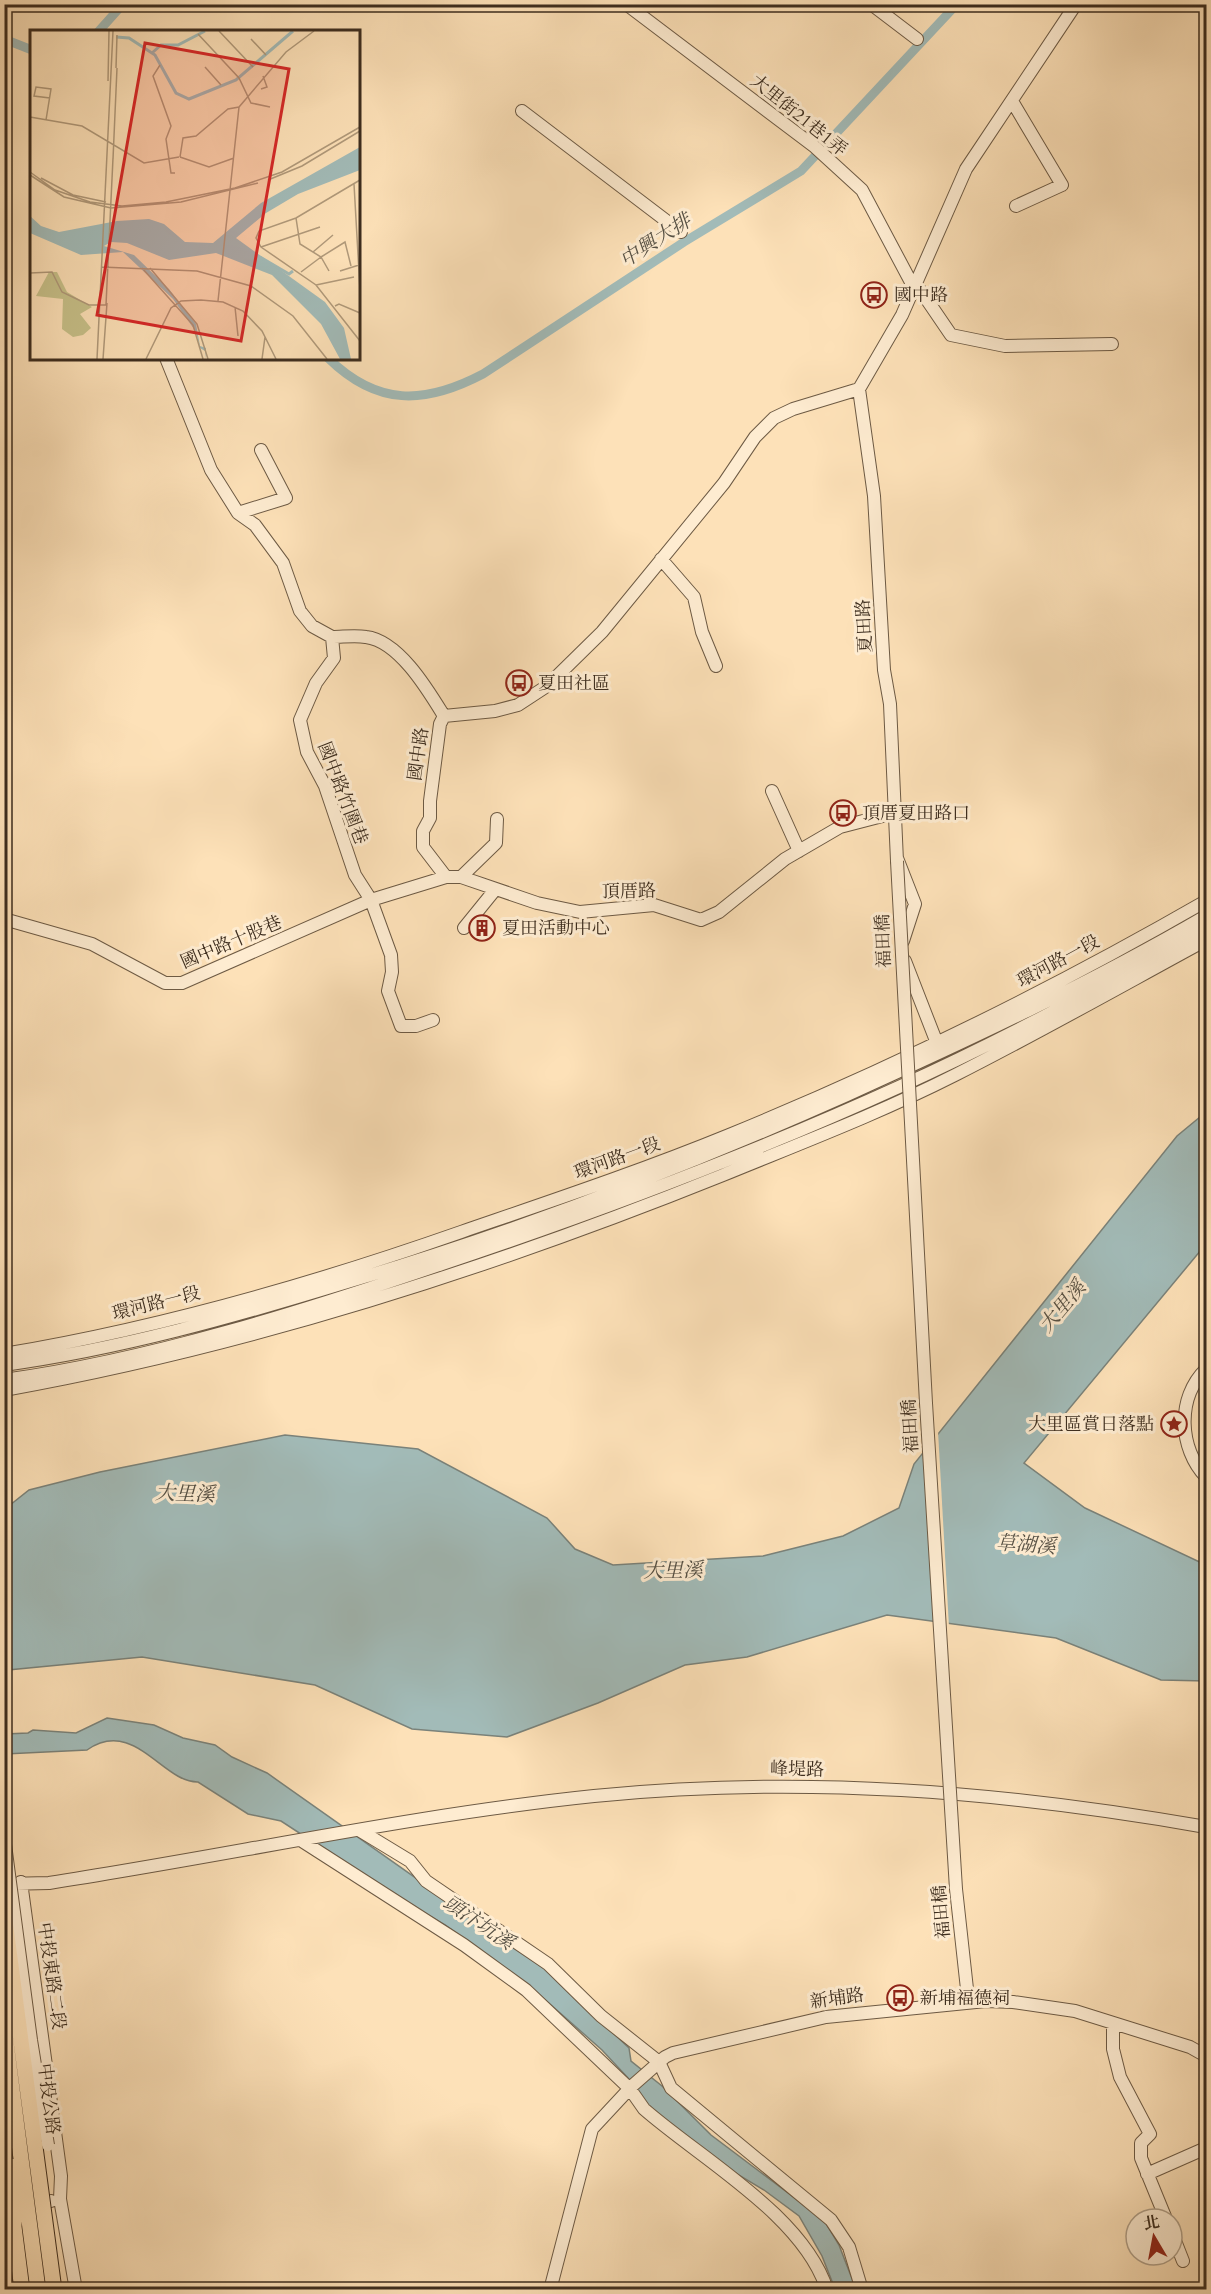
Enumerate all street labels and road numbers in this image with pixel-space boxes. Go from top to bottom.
street label: 大里街21巷1弄 [745,69,852,162]
street label: 夏田路 [851,598,878,654]
street label: 國中路 [402,726,435,783]
street label: 國中路竹圍巷 [312,738,374,848]
street label: 頂厝路 [602,879,656,904]
street label: 國中路十股巷 [177,910,286,975]
street label: 福田橋 [870,914,897,968]
street label: 環河路一段 [1013,929,1104,994]
street label: 環河路一段 [571,1131,664,1186]
street label: 環河路一段 [109,1280,203,1327]
street label: 福田橋 [897,1398,924,1454]
street label: 峰堤路 [770,1757,824,1782]
street label: 福田橋 [927,1884,956,1940]
street label: 中投東路二段 [32,1921,71,2031]
street label: 新埔路 [809,1982,866,2015]
street label: 中投公路 [32,2062,65,2136]

